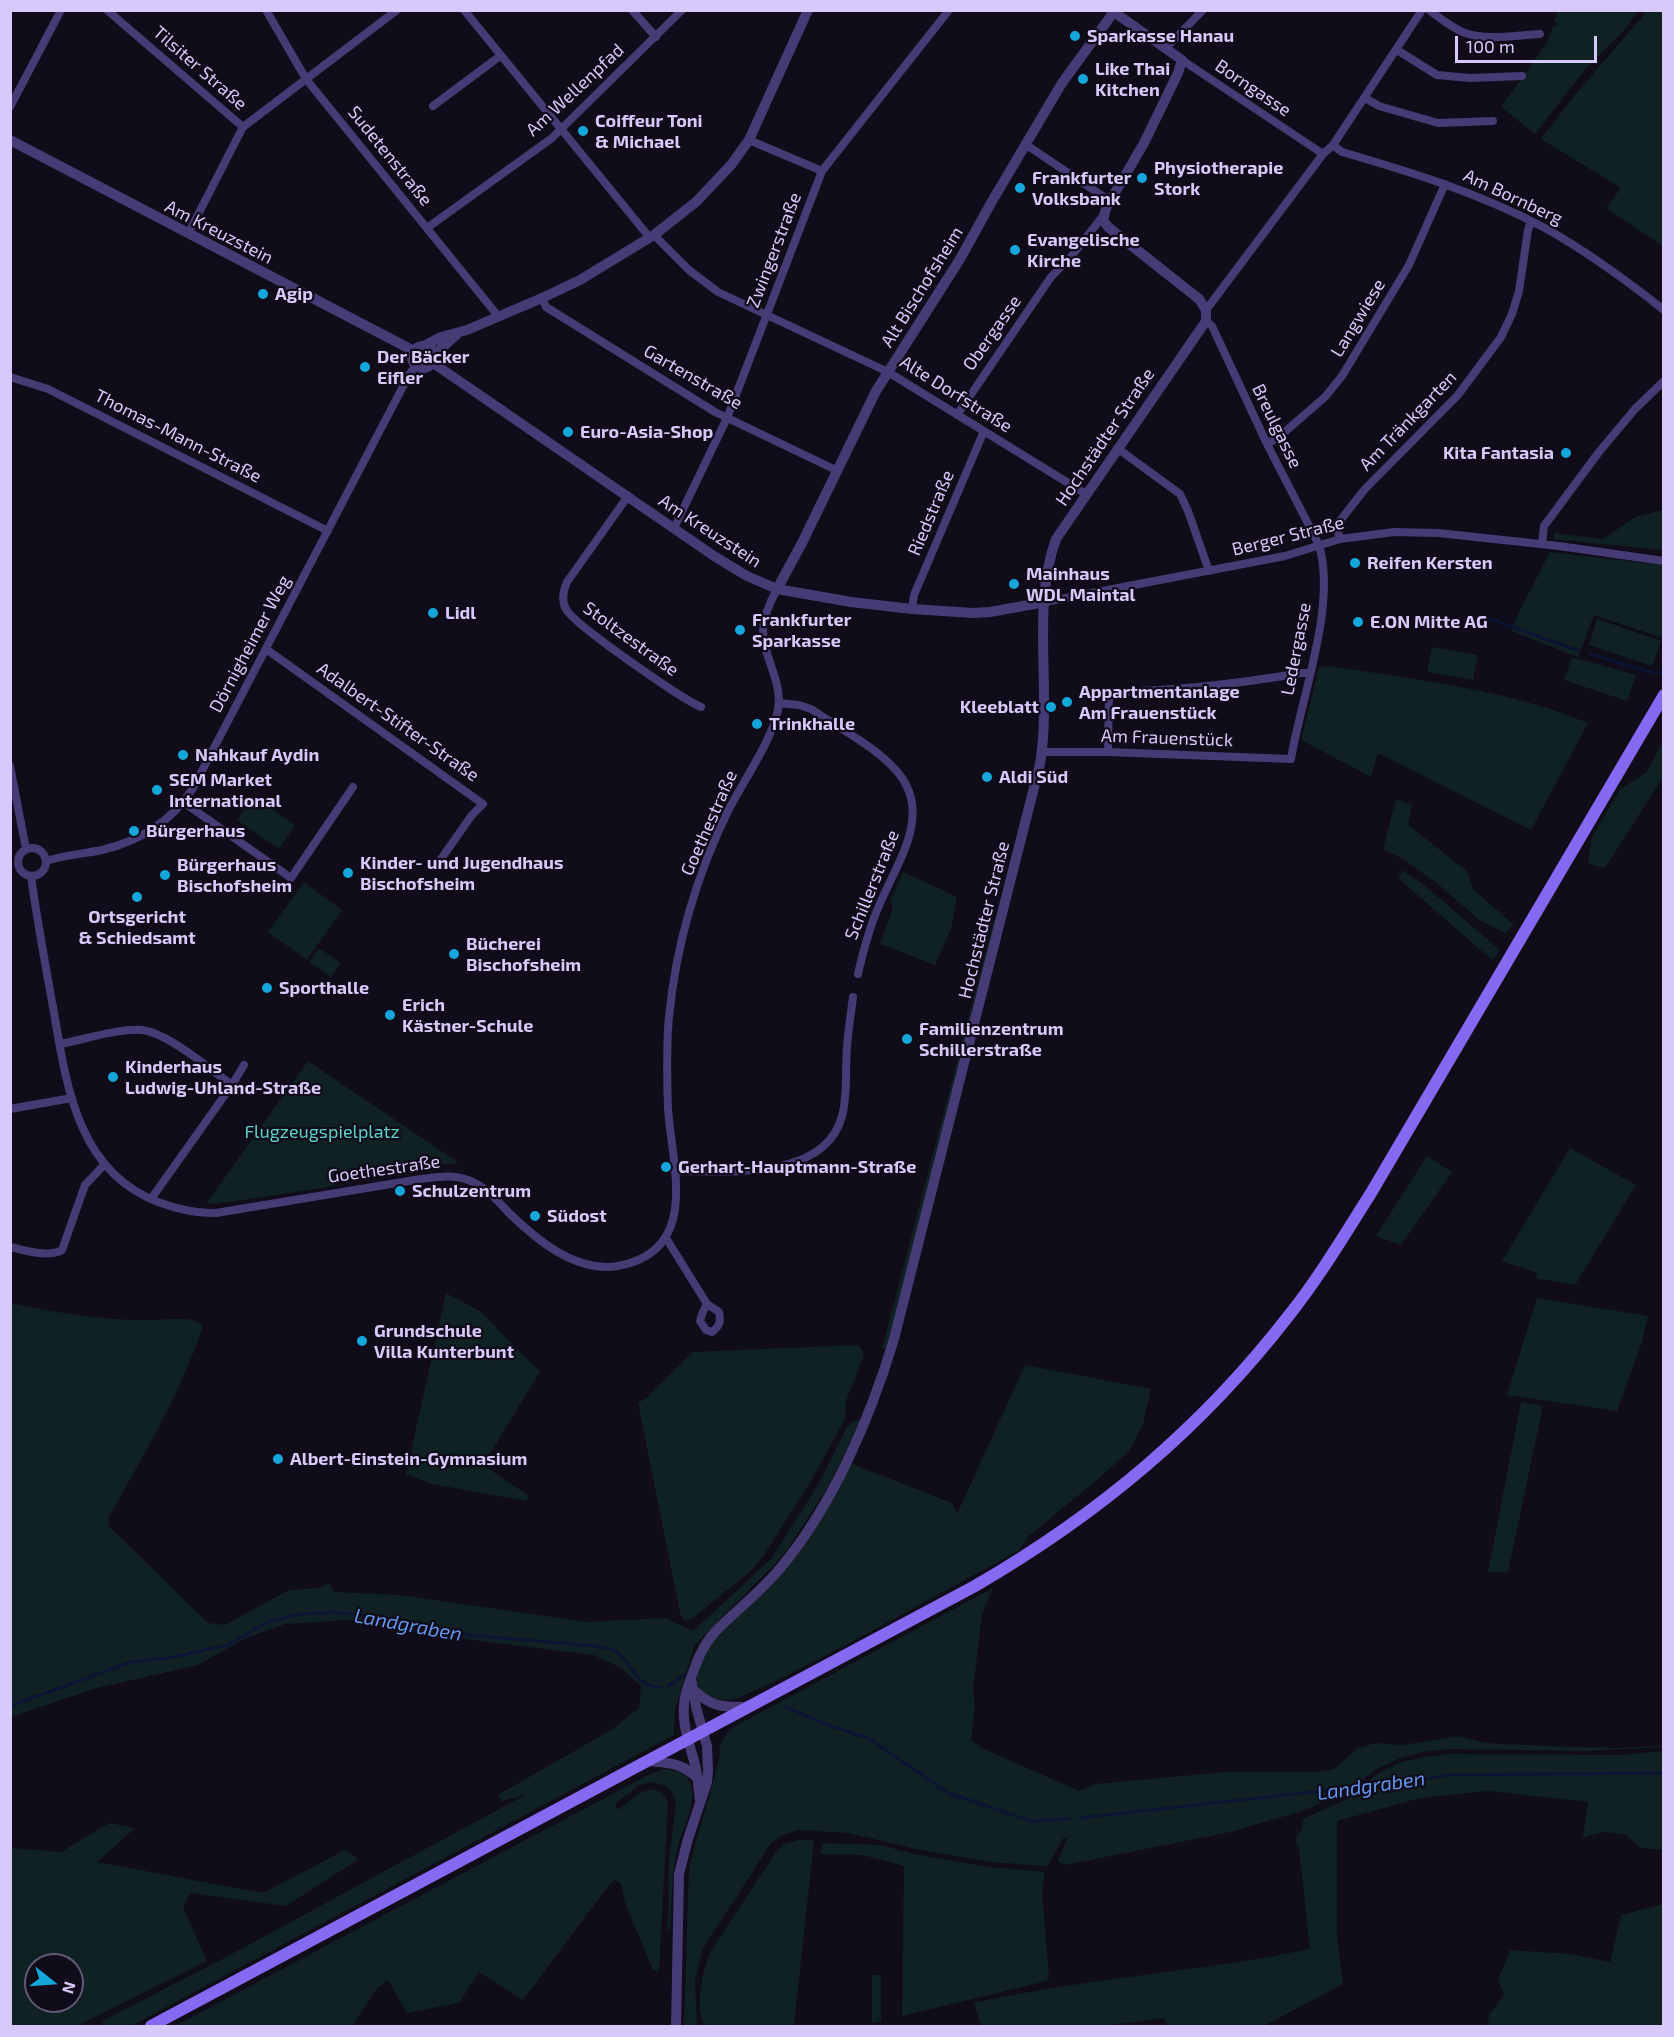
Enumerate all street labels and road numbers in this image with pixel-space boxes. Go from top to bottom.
street label: Tilsiter Straße [149,21,251,115]
street label: Am Wellenpfad [522,39,628,141]
street label: Borngasse [1211,55,1295,121]
street label: Sudetenstraße [343,102,437,210]
street label: Am Bornberg [1460,165,1566,229]
street label: Zwingerstraße [742,189,806,311]
street label: Am Kreuzstein [161,196,277,268]
street label: Alt Bischofsheim [876,223,968,351]
street label: Langwiese [1326,275,1390,361]
street label: Obergasse [958,291,1026,375]
street label: Gartenstraße [640,340,746,414]
street label: Alte Dorfstraße [896,351,1016,437]
street label: Hochstädter Straße [1051,364,1159,510]
street label: Am Tränkgarten [1355,367,1461,475]
street label: Breulgasse [1247,380,1307,472]
street label: Thomas-Mann-Straße [91,385,265,487]
street label: Riedstraße [903,467,959,559]
street label: Am Kreuzstein [655,490,765,572]
street label: Berger Straße [1230,512,1346,560]
street label: Dörnigheimer Weg [205,572,295,716]
street label: Stoltzestraße [579,597,683,681]
street label: Ledergasse [1276,601,1316,697]
street label: Adalbert-Stifter-Straße [313,658,483,786]
street label: Am Frauenstück [1101,725,1233,751]
street label: Goethestraße [676,767,742,879]
street label: Schillerstraße [840,827,904,943]
street label: Hochstädter Straße [954,839,1014,1001]
street label: Goethestraße [327,1150,441,1188]

